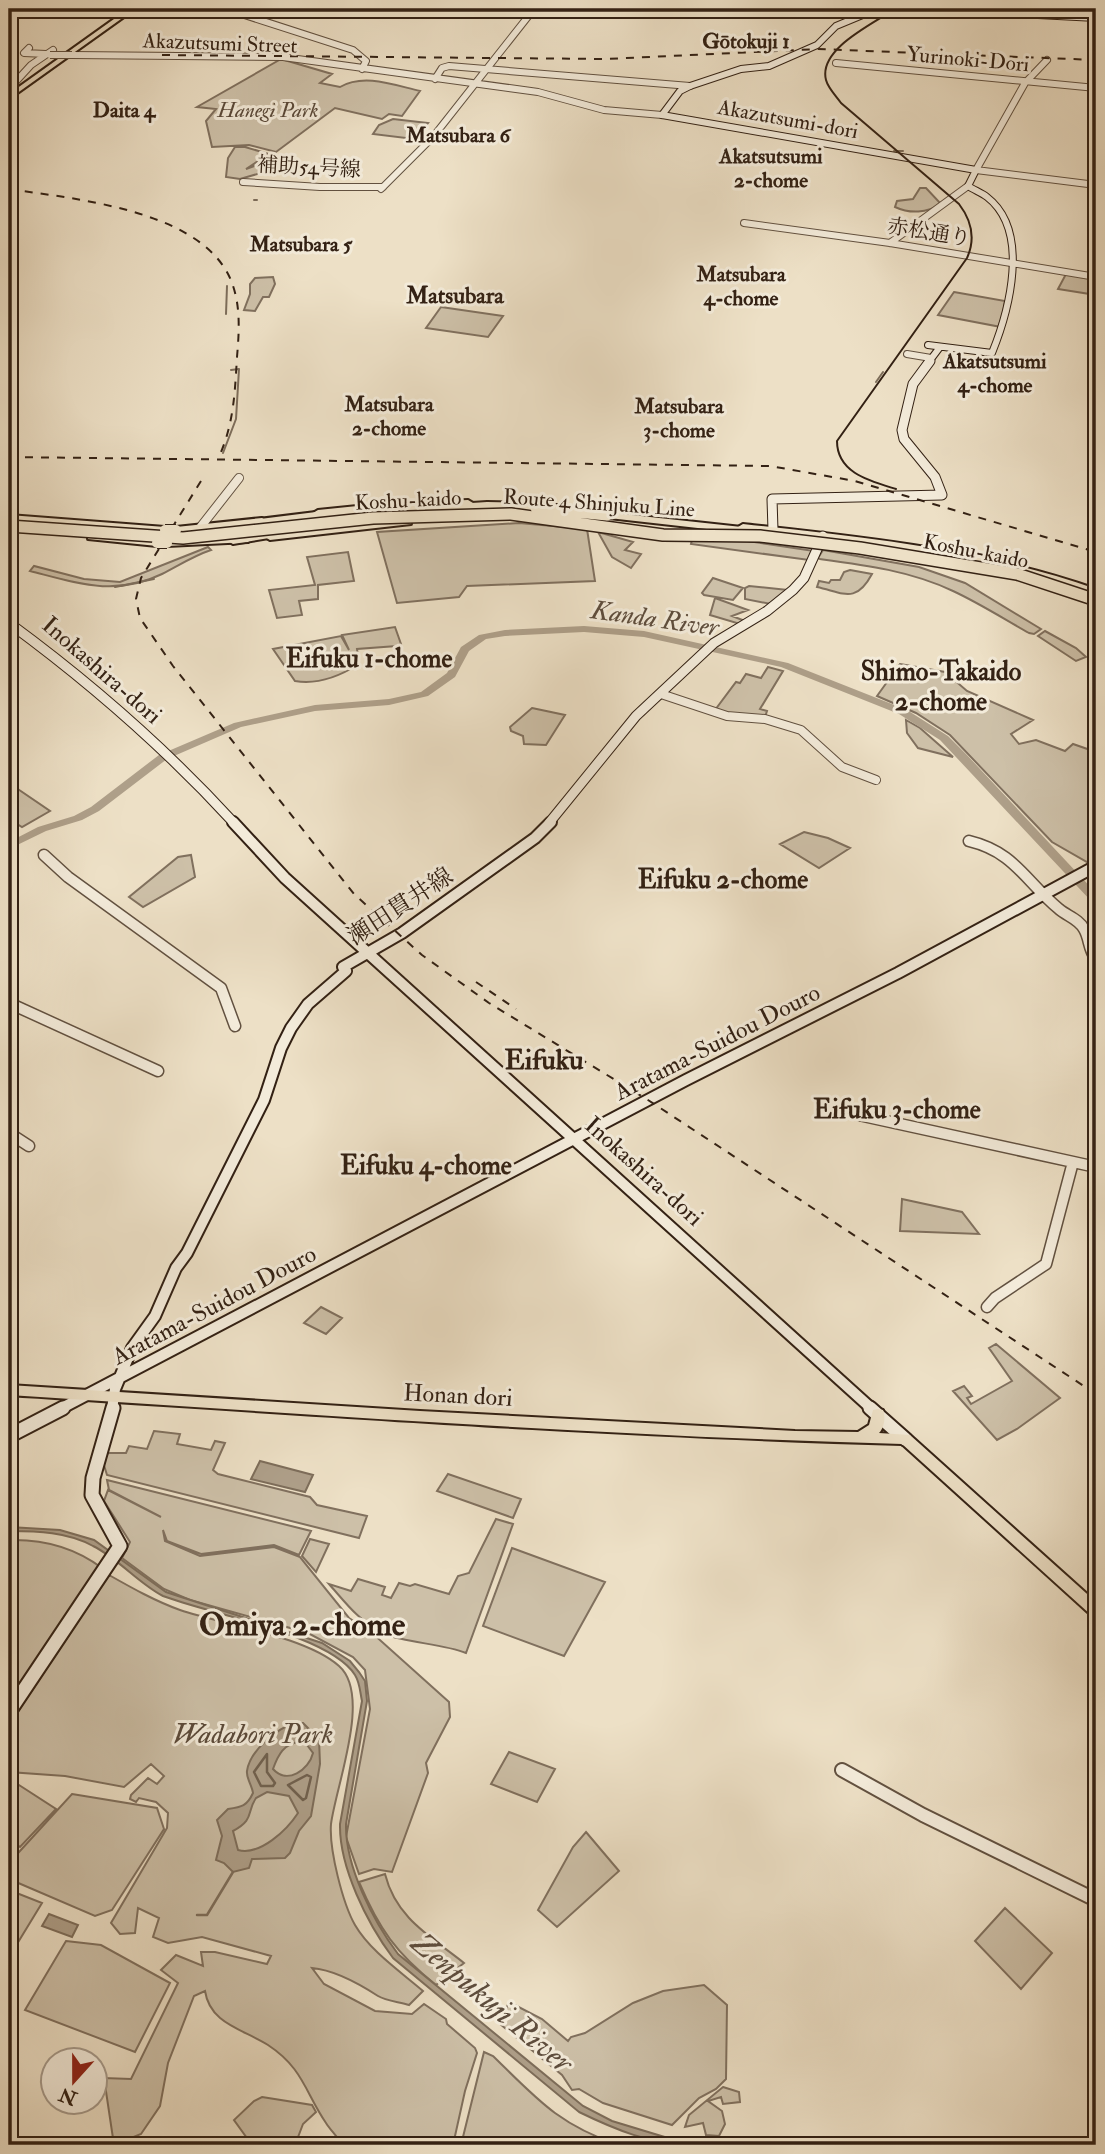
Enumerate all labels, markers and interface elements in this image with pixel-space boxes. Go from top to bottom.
street label: Akazutsumi Street [141,27,298,60]
district label: Gōtokuji 1 [702,28,790,55]
street label: Yurinoki-Dori [906,41,1031,78]
street label: Akazutsumi-dori [715,94,861,145]
district label: Daita 4 [93,97,157,124]
park label: Hanegi Park [216,97,319,124]
district label: Matsubara 6 [405,122,511,149]
district label: Akatsutsumi 2-chome [718,143,823,194]
street label: 補助54号線 [256,151,362,184]
street label: 赤松通り [885,213,973,252]
district label: Matsubara 5 [249,231,353,258]
district label: Matsubara 4-chome [695,261,787,312]
district label: Matsubara [405,281,505,310]
district label: Akatsutsumi 4-chome [942,348,1047,399]
district label: Matsubara 2-chome [343,391,435,442]
district label: Matsubara 3-chome [633,393,725,444]
street label: Route 4 Shinjuku Line [502,483,696,524]
street label: Koshu-kaido [354,484,462,517]
street label: Koshu-kaido [921,528,1031,575]
water label: Kanda River [587,594,722,644]
street label: Inokashira-dori [35,610,168,731]
district label: Eifuku 1-chome [286,643,452,675]
district label: Shimo-Takaido 2-chome [861,656,1022,718]
street label: 瀬田貫井線 [342,861,459,952]
district label: Eifuku 2-chome [638,864,808,896]
street label: Aratama-Suidou Douro [608,977,825,1108]
district label: Eifuku [505,1043,584,1078]
district label: Eifuku 3-chome [813,1094,981,1126]
street label: Inokashira-dori [578,1110,710,1233]
district label: Eifuku 4-chome [340,1150,512,1182]
street label: Aratama-Suidou Douro [106,1238,322,1373]
street label: Honan dori [403,1377,513,1414]
district label: Omiya 2-chome [199,1605,406,1645]
park label: Wadabori Park [173,1717,333,1752]
water label: Zenpukuji River [402,1922,583,2083]
north arrow [38,2046,108,2116]
text: N [55,2081,81,2111]

